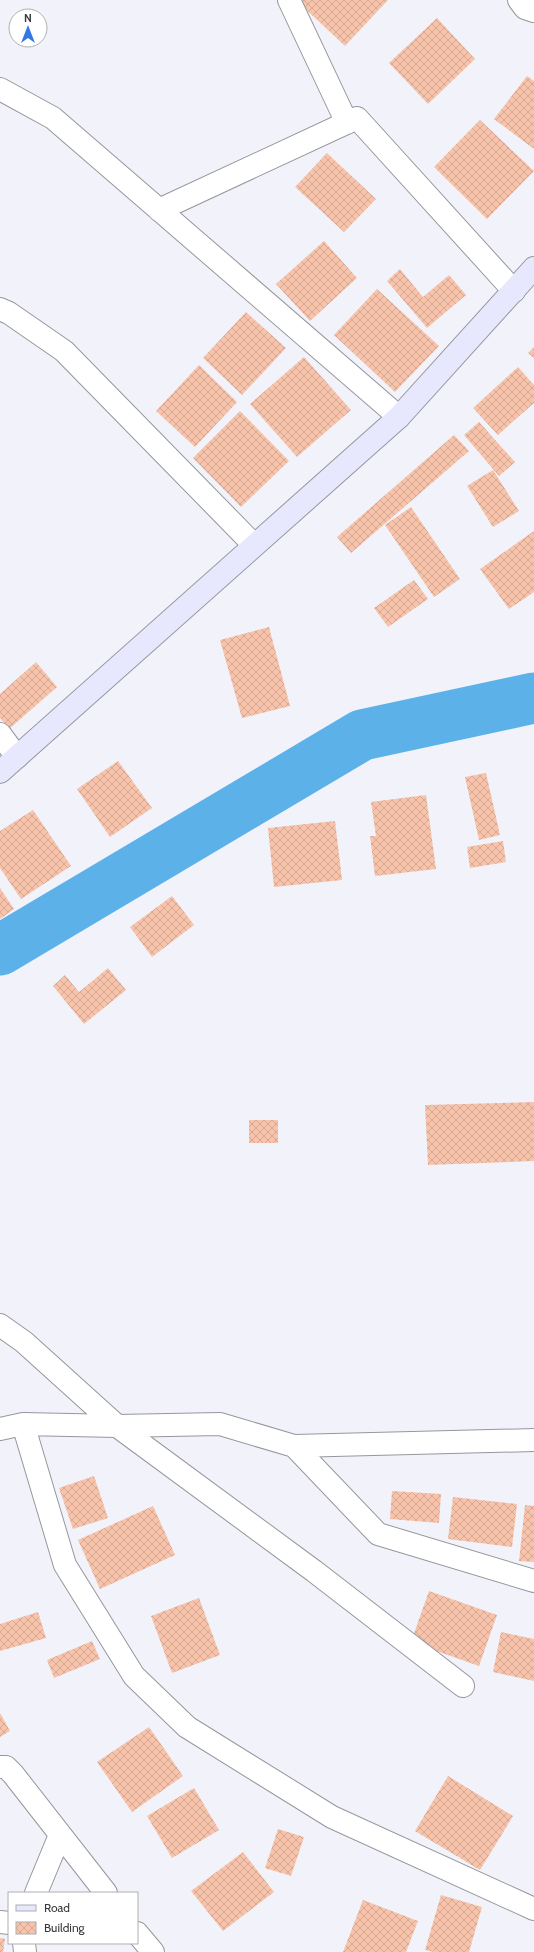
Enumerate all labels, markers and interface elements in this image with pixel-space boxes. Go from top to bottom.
north arrow [8,8,48,48]
text: N [24,11,32,25]
legend [8,1892,138,1944]
text: Road [44,1900,70,1915]
text: Building [44,1920,86,1935]

